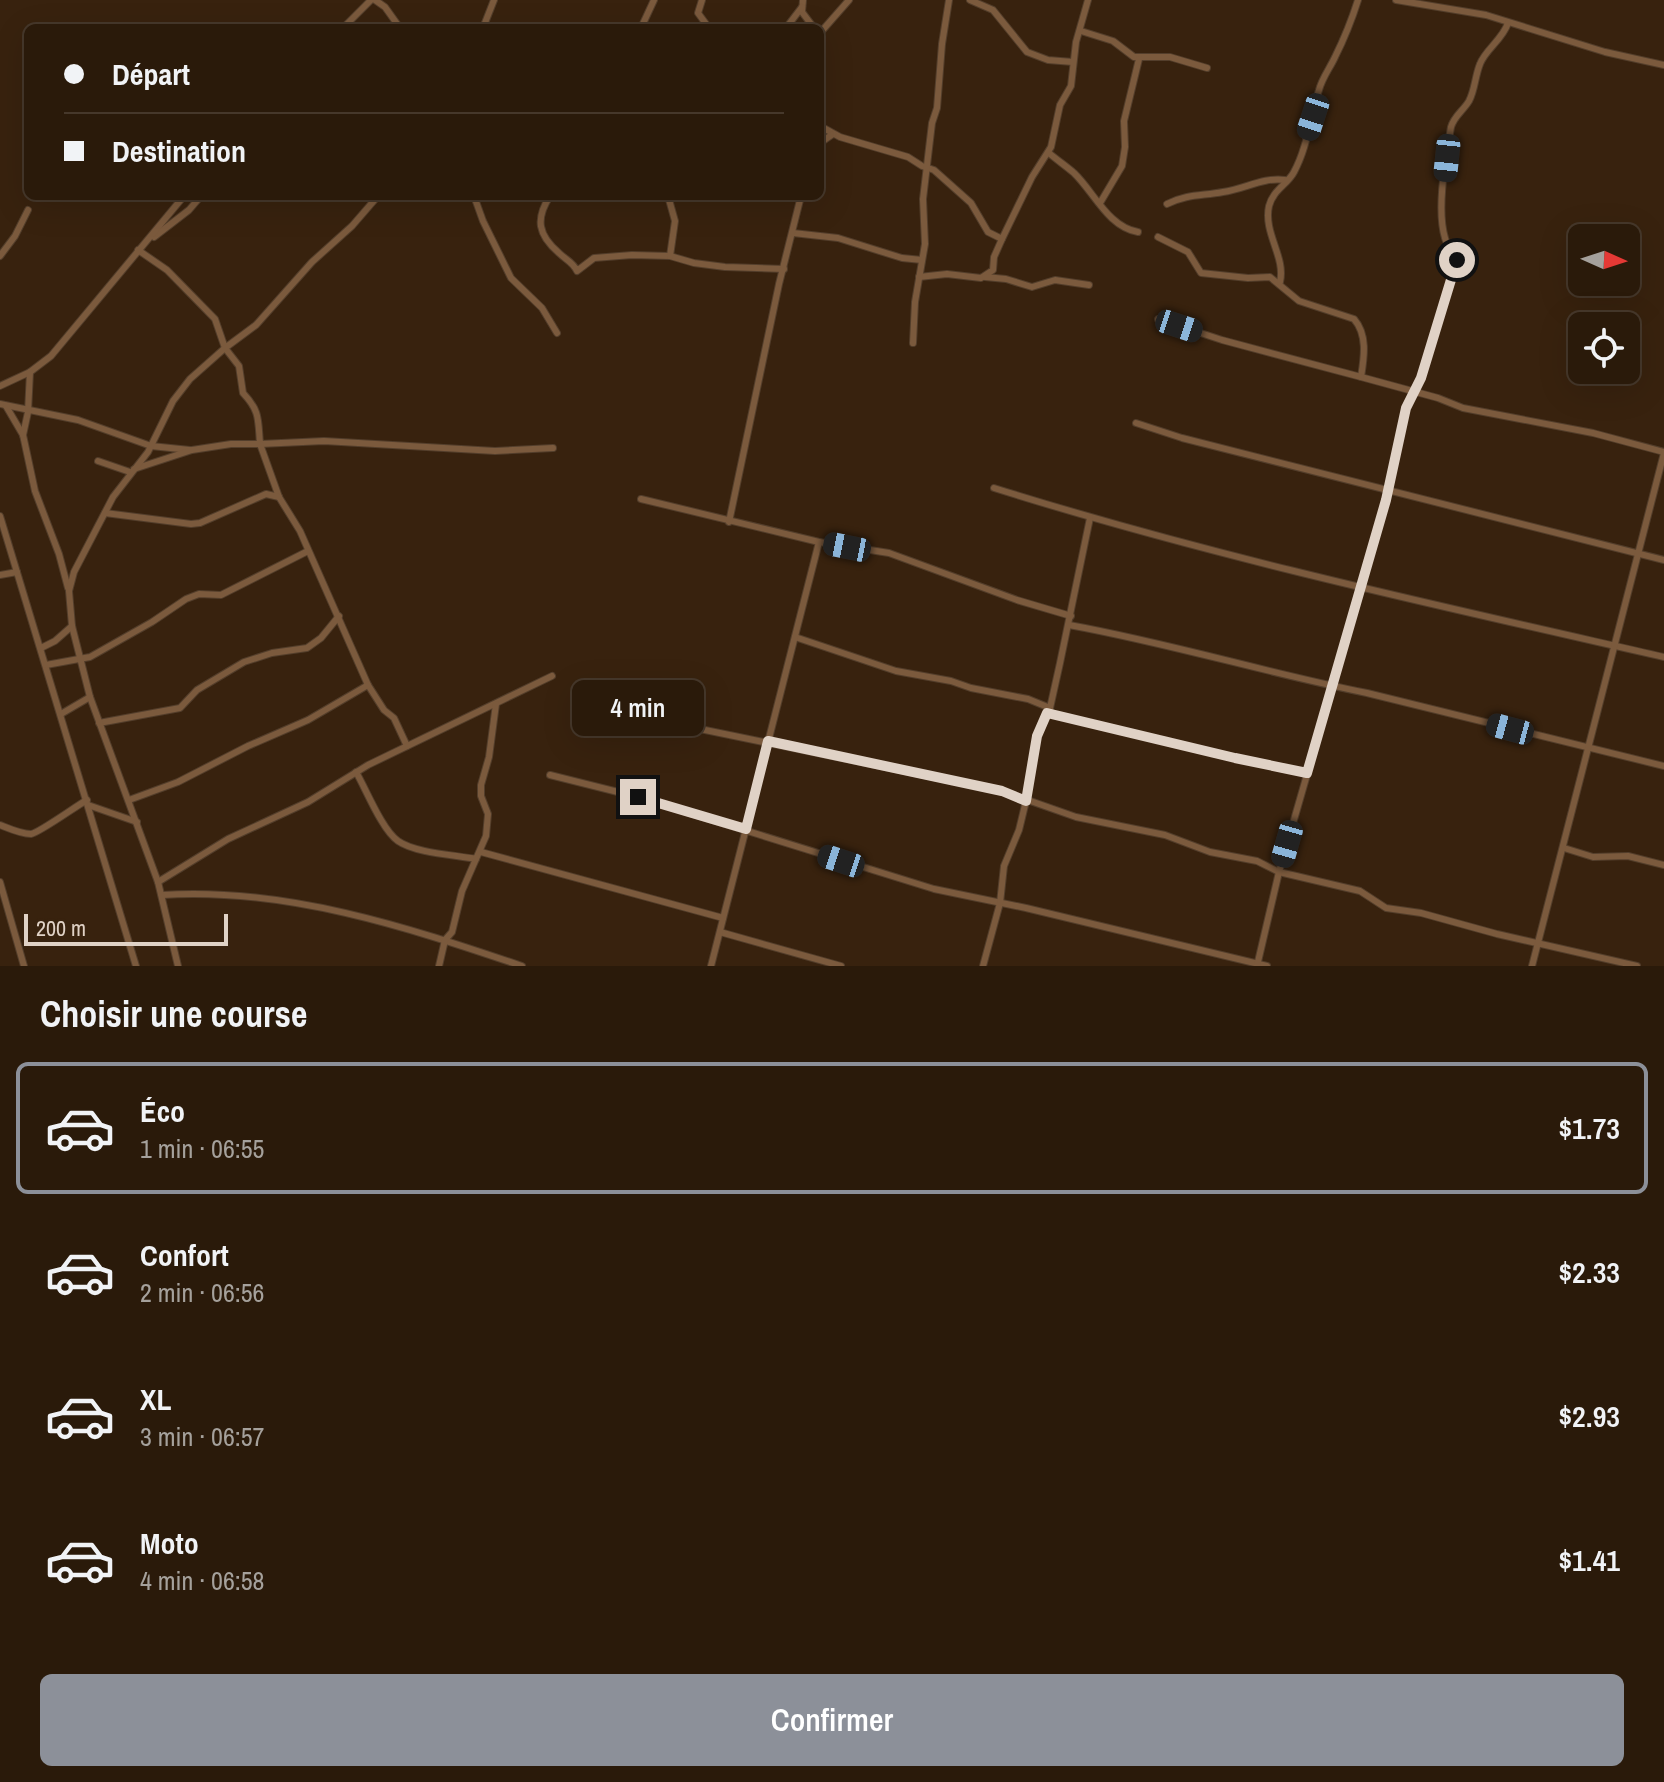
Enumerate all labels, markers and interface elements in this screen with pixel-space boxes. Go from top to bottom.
text: Départ [112,54,190,94]
car [1294,90,1332,144]
text: Destination [112,131,246,171]
car [1433,133,1461,183]
north arrow [1568,224,1640,296]
map controls [1568,224,1640,384]
route start [1439,242,1475,278]
car [1152,307,1206,345]
button: locate [1568,312,1640,384]
car [821,531,873,563]
callout: 4 min [572,681,704,737]
text: 4 min [611,690,665,725]
car [1484,711,1536,747]
route end [620,779,656,815]
car [1269,818,1305,870]
car [814,842,868,880]
scale bar [24,910,228,946]
text: 200 m [36,913,86,943]
text: Choisir une course [40,990,307,1038]
text: Éco [140,1091,185,1131]
icon: car [44,1092,116,1164]
text: $1.73 [1558,1108,1620,1148]
text: 1 min · 06:55 [140,1131,264,1166]
text: Confort [140,1235,229,1275]
icon: car [44,1236,116,1308]
text: $2.33 [1558,1252,1620,1292]
text: 2 min · 06:56 [140,1275,264,1310]
text: XL [140,1379,171,1419]
icon: car [44,1380,116,1452]
text: $2.93 [1558,1396,1620,1436]
text: 3 min · 06:57 [140,1419,264,1454]
text: Moto [140,1523,199,1563]
icon: car [44,1524,116,1596]
text: $1.41 [1558,1540,1620,1580]
text: 4 min · 06:58 [140,1563,264,1598]
button: Confirmer [40,1674,1624,1766]

